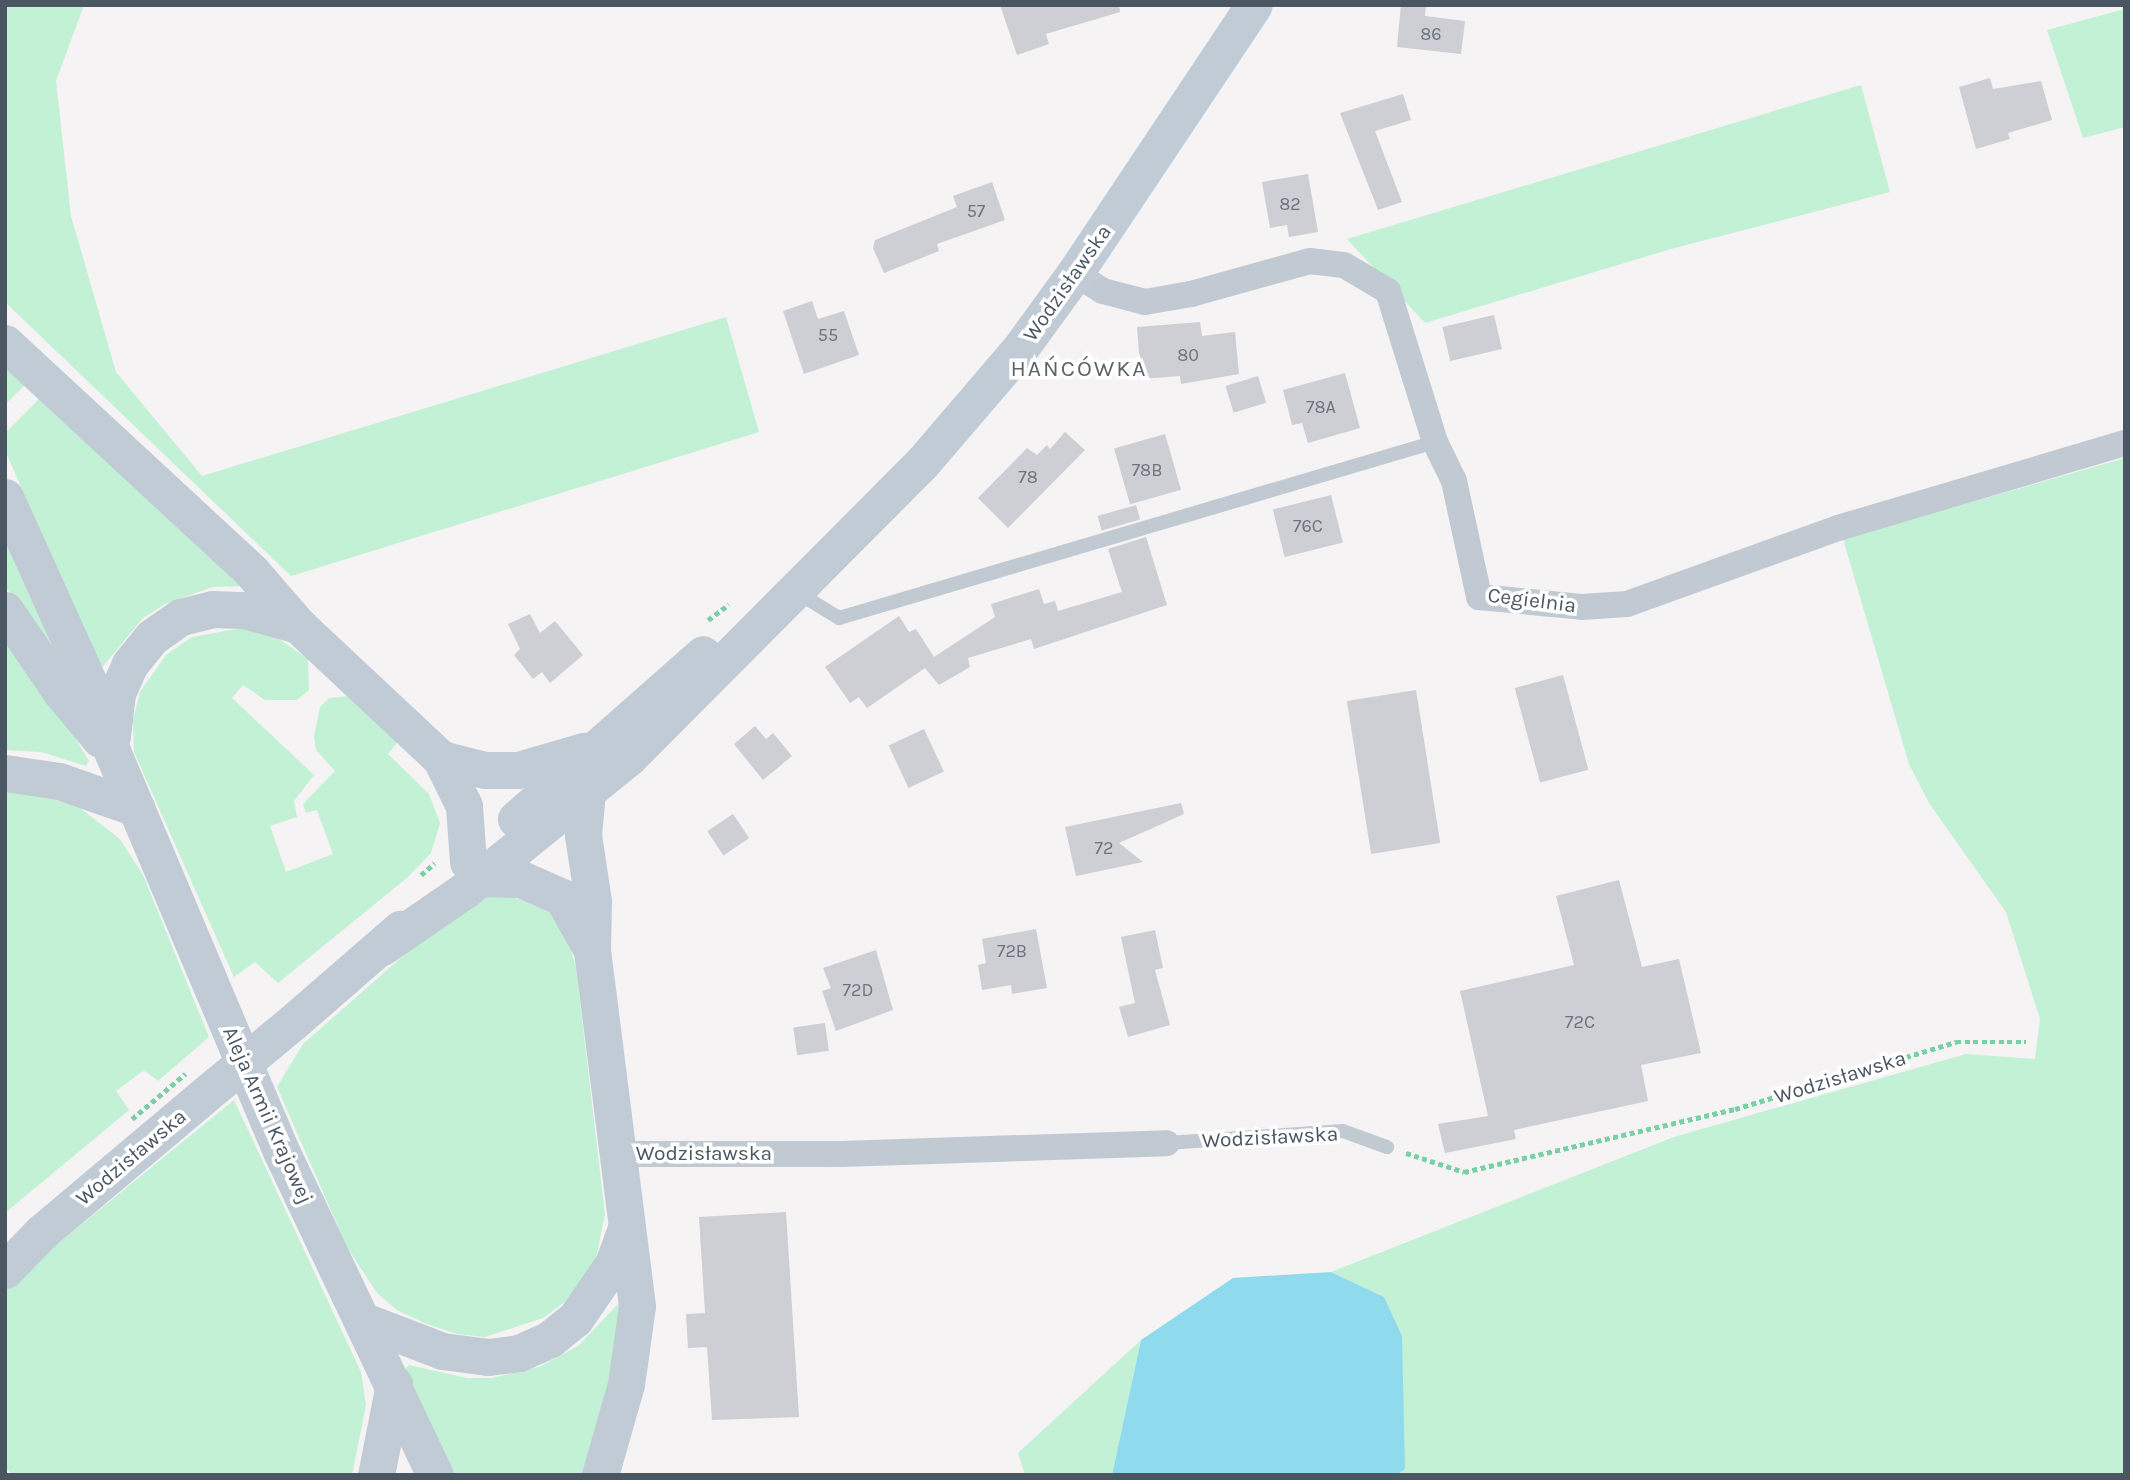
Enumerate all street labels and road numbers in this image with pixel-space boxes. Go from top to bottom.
street label: Wodzisławska [1018,220,1116,346]
street label: Cegielnia [1486,582,1578,618]
street label: Aleja Armii Krajowej [218,1023,318,1207]
street label: Wodzisławska [1771,1045,1909,1109]
street label: Wodzisławska [71,1104,191,1210]
street label: Wodzisławska [1201,1121,1339,1153]
street label: Wodzisławska [636,1140,772,1166]

